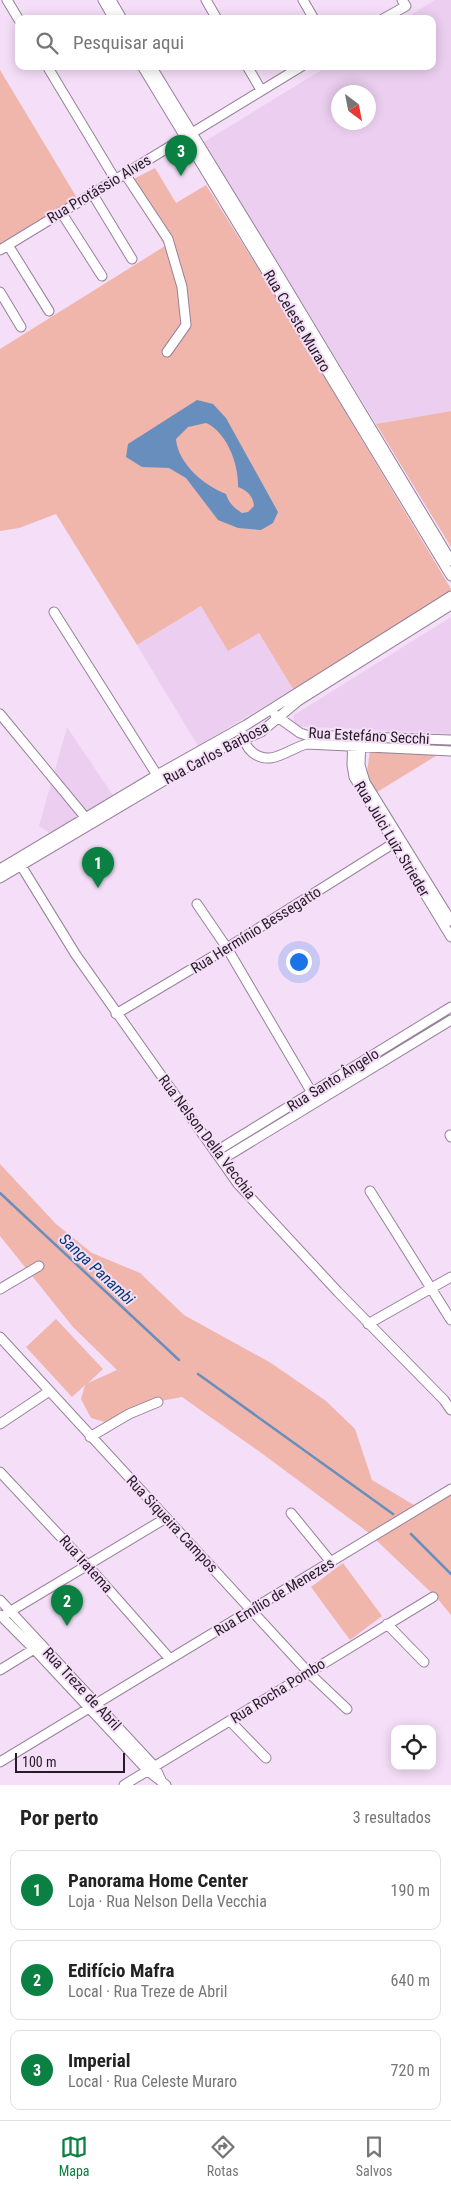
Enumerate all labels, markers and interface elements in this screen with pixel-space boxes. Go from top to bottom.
search box [15,15,436,70]
icon: search [33,29,61,57]
text: Pesquisar aqui [73,31,184,54]
north arrow [331,85,376,130]
pin: 3 [165,135,197,176]
street label: Rua Protássio Alves [44,151,154,227]
street label: Rua Celeste Muraro [260,267,334,375]
street label: Rua Carlos Barbosa [160,718,272,788]
street label: Rua Estefáno Secchi [308,724,430,748]
street label: Rua Julci Luiz Strieder [350,778,434,900]
pin: 1 [82,847,114,888]
street label: Rua Hermínio Bessegatto [188,883,324,977]
your location [286,949,312,975]
street label: Rua Santo Ângelo [284,1045,382,1115]
street label: Rua Nelson Della Vecchia [154,1071,260,1203]
water label: Sanga Panambi [56,1229,139,1309]
street label: Rua Siqueira Campos [122,1472,222,1576]
street label: Rua Iratema [56,1532,116,1596]
street label: Rua Emílio de Menezes [211,1554,337,1640]
pin: 2 [51,1585,83,1626]
street label: Rua Treze de Abril [39,1644,125,1734]
street label: Rua Rocha Pombo [227,1655,329,1727]
map controls [391,1725,436,1770]
button: locate [391,1725,436,1770]
scale bar [15,1750,125,1773]
text: 100 m [22,1754,57,1770]
text: Por perto [20,1806,99,1830]
text: 3 resultados [353,1808,431,1827]
text: Panorama Home Center [68,1869,248,1892]
text: 1 [33,1881,41,1900]
text: 190 m [391,1881,430,1900]
text: Loja · Rua Nelson Della Vecchia [68,1892,267,1911]
text: Edifício Mafra [68,1959,174,1982]
text: 2 [33,1971,41,1990]
text: 640 m [391,1971,430,1990]
text: Local · Rua Treze de Abril [68,1982,227,2001]
text: Imperial [68,2049,131,2072]
text: 3 [33,2061,41,2080]
text: 720 m [391,2061,430,2080]
text: Local · Rua Celeste Muraro [68,2072,237,2091]
tab: Mapa [59,2133,90,2179]
tab: Rotas [207,2133,239,2179]
tab: Salvos [356,2133,392,2179]

